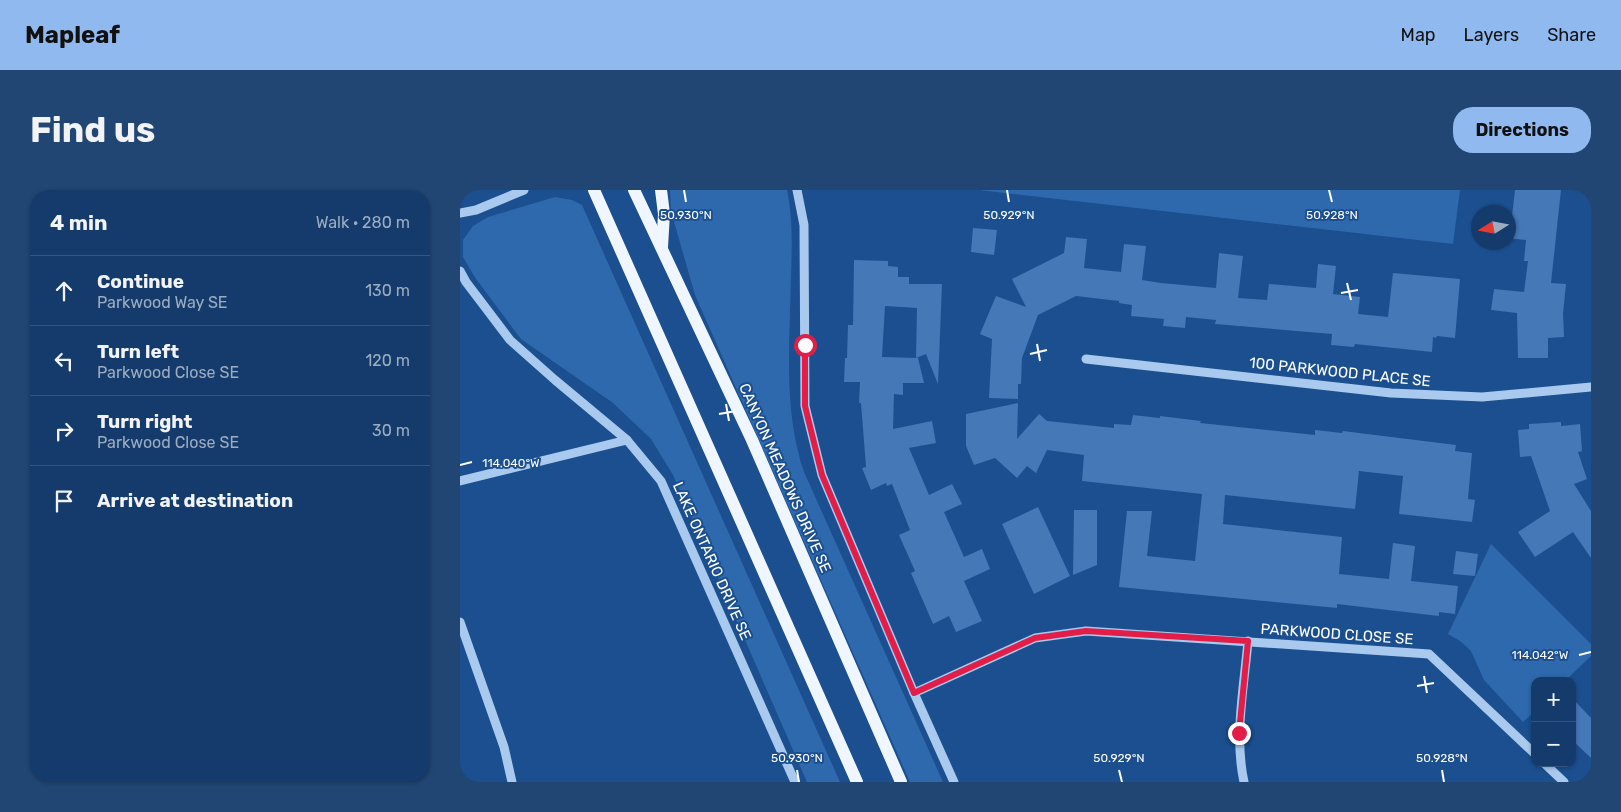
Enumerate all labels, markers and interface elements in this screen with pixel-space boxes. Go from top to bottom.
text: Mapleaf [25,21,120,49]
text: Map [1401,24,1436,46]
text: Layers [1464,24,1519,46]
text: Share [1547,24,1596,46]
button: Directions [1453,107,1591,153]
text: Find us [30,109,155,151]
north arrow [1471,205,1516,250]
text: 50.930°N [660,208,712,222]
text: 50.929°N [983,208,1035,222]
text: 50.928°N [1306,208,1358,222]
text: 4 min [50,210,108,235]
text: Walk · 280 m [316,213,410,232]
text: Continue [97,270,184,293]
icon: ahead [50,277,78,305]
text: 130 m [365,281,410,300]
text: Parkwood Way SE [97,293,228,312]
route start [794,334,817,357]
text: Turn left [97,340,179,363]
icon: left [50,347,78,375]
text: 120 m [365,351,410,370]
street label: 100 PARKWOOD PLACE SE [1248,354,1432,390]
text: Parkwood Close SE [97,363,239,382]
street label: CANYON MEADOWS DRIVE SE [735,381,835,575]
text: Turn right [97,410,192,433]
icon: right [50,417,78,445]
text: 30 m [372,421,410,440]
text: Parkwood Close SE [97,433,239,452]
text: 114.040°W [482,456,540,470]
street label: LAKE ONTARIO DRIVE SE [669,479,755,643]
icon: arrive [50,487,78,515]
text: Arrive at destination [97,489,293,512]
street label: PARKWOOD CLOSE SE [1260,620,1414,648]
text: 114.042°W [1512,648,1569,662]
map controls [1531,677,1576,767]
button: + [1531,677,1576,722]
route end [1228,722,1251,745]
button: − [1531,722,1576,767]
text: 50.930°N [771,751,823,765]
text: 50.929°N [1093,751,1145,765]
text: 50.928°N [1416,751,1468,765]

